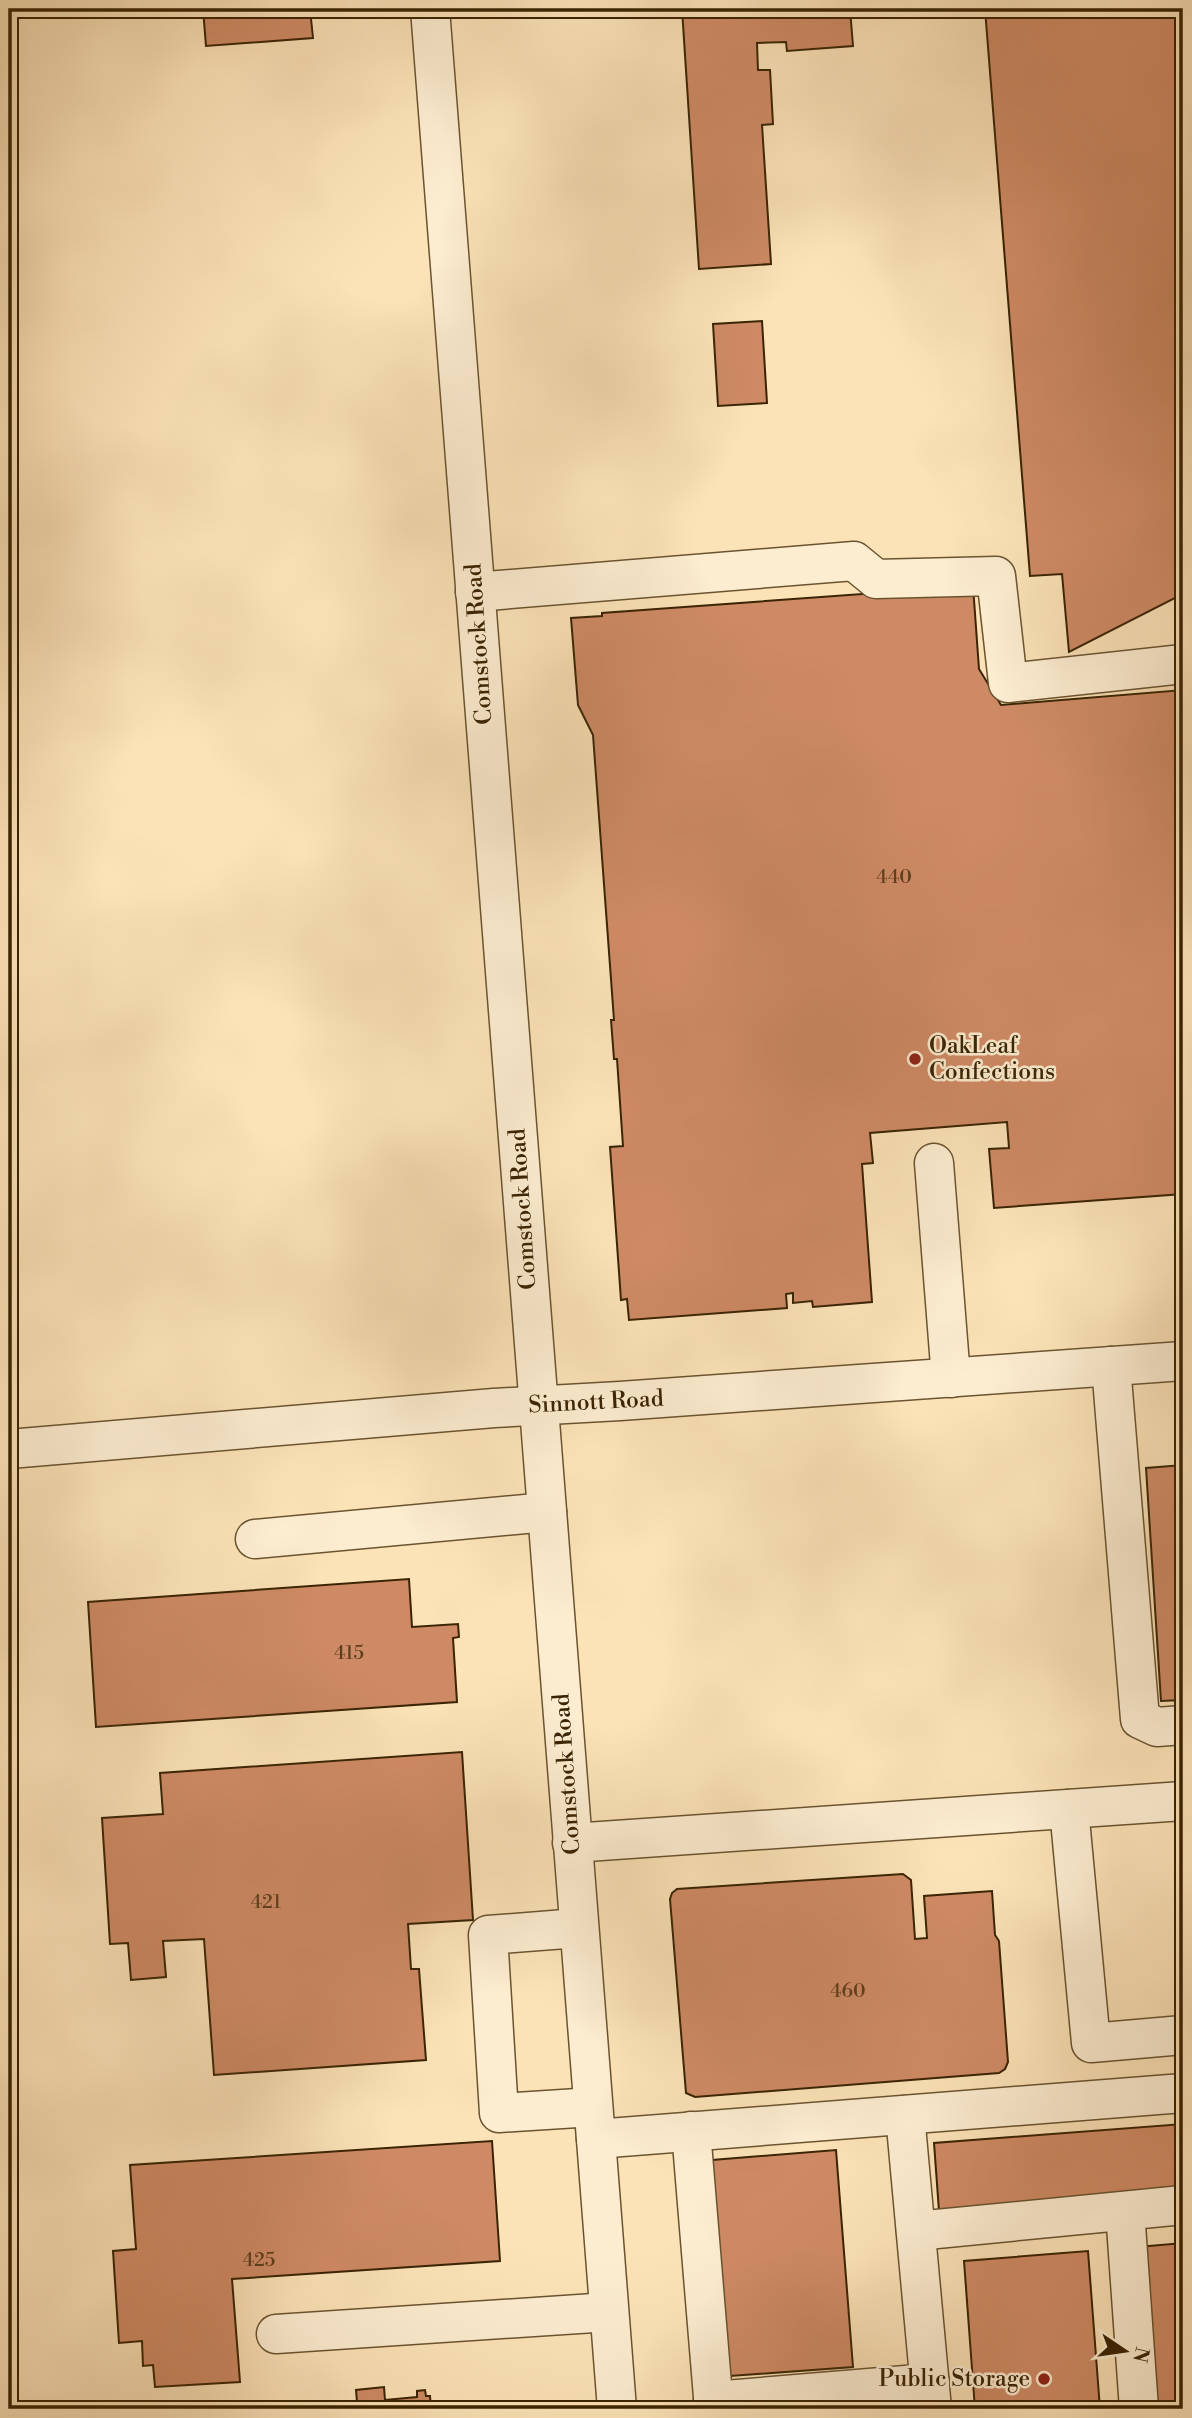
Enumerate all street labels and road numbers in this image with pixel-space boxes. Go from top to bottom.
street label: Comstock Road [459,562,499,726]
street label: Comstock Road [503,1127,543,1291]
street label: Sinnott Road [528,1384,664,1420]
street label: Comstock Road [547,1692,587,1856]

